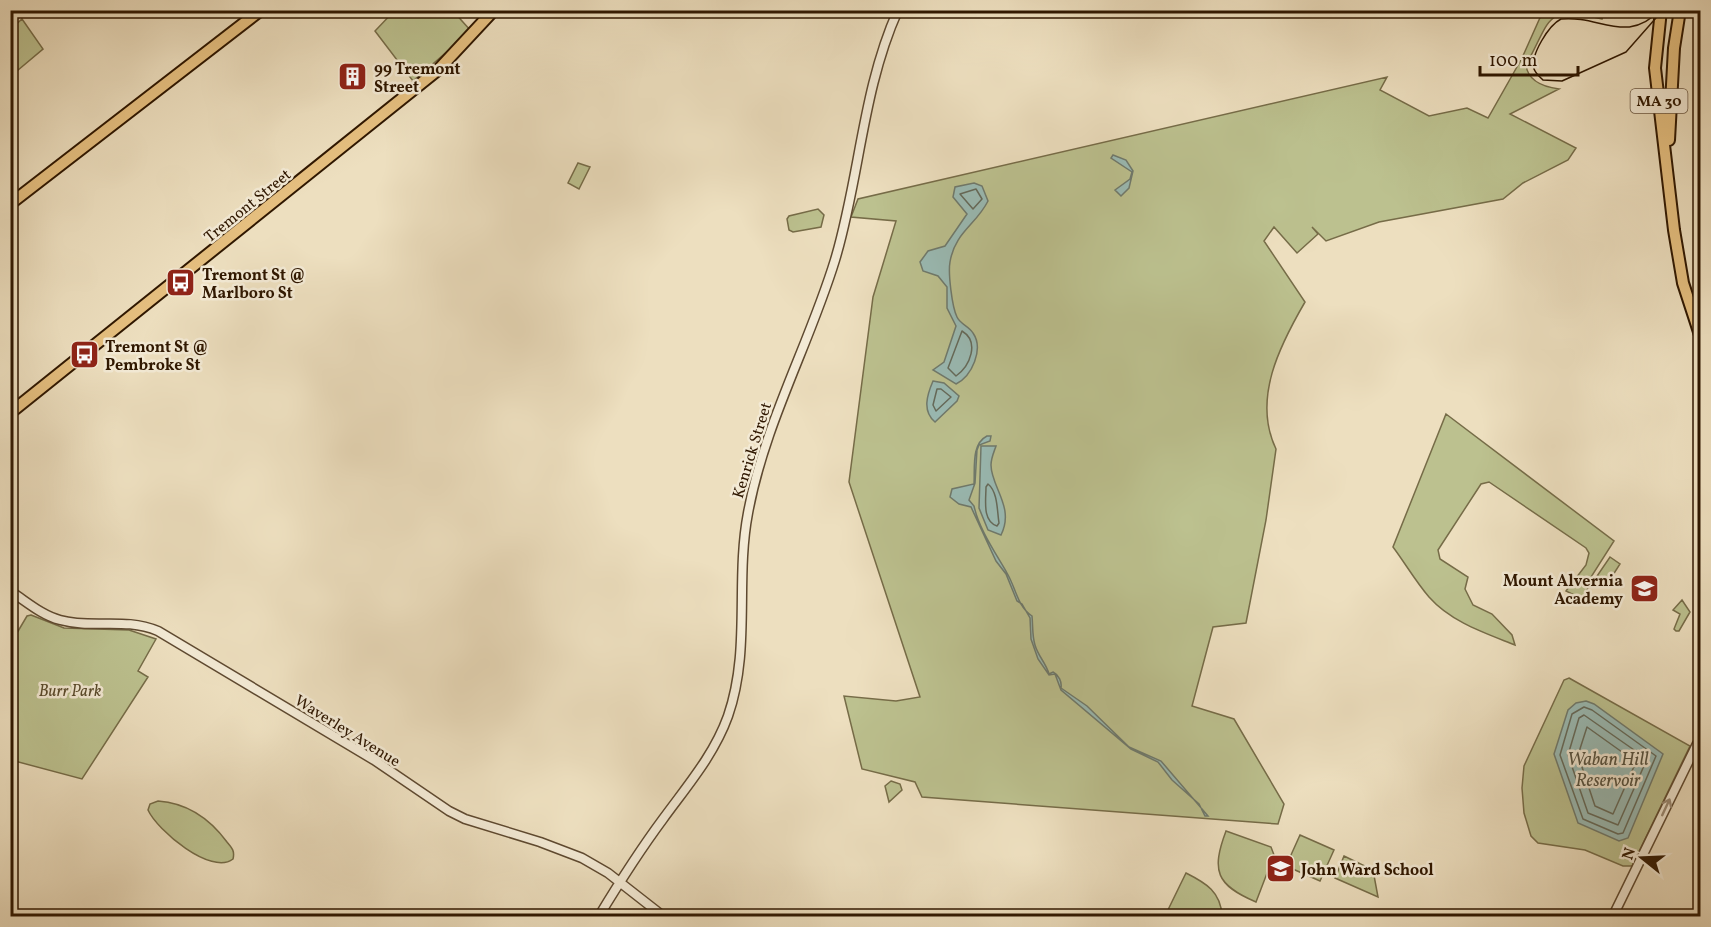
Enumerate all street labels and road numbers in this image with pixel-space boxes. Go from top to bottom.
road number: MA 30 [1630,89,1688,113]
street label: Tremont Street [200,164,297,248]
street label: Kenrick Street [728,399,778,501]
street label: Waverley Avenue [290,690,404,773]

